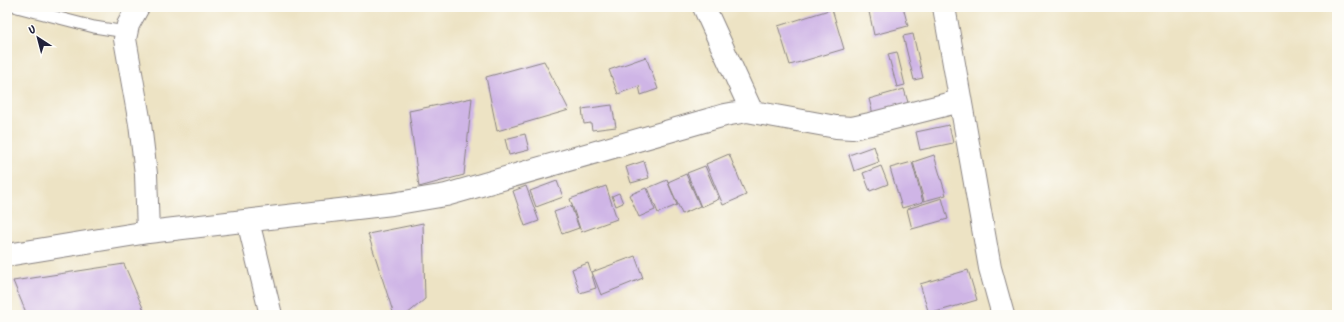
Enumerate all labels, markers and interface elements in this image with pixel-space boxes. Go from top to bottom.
north arrow [18,18,58,58]
text: U [25,21,41,40]

